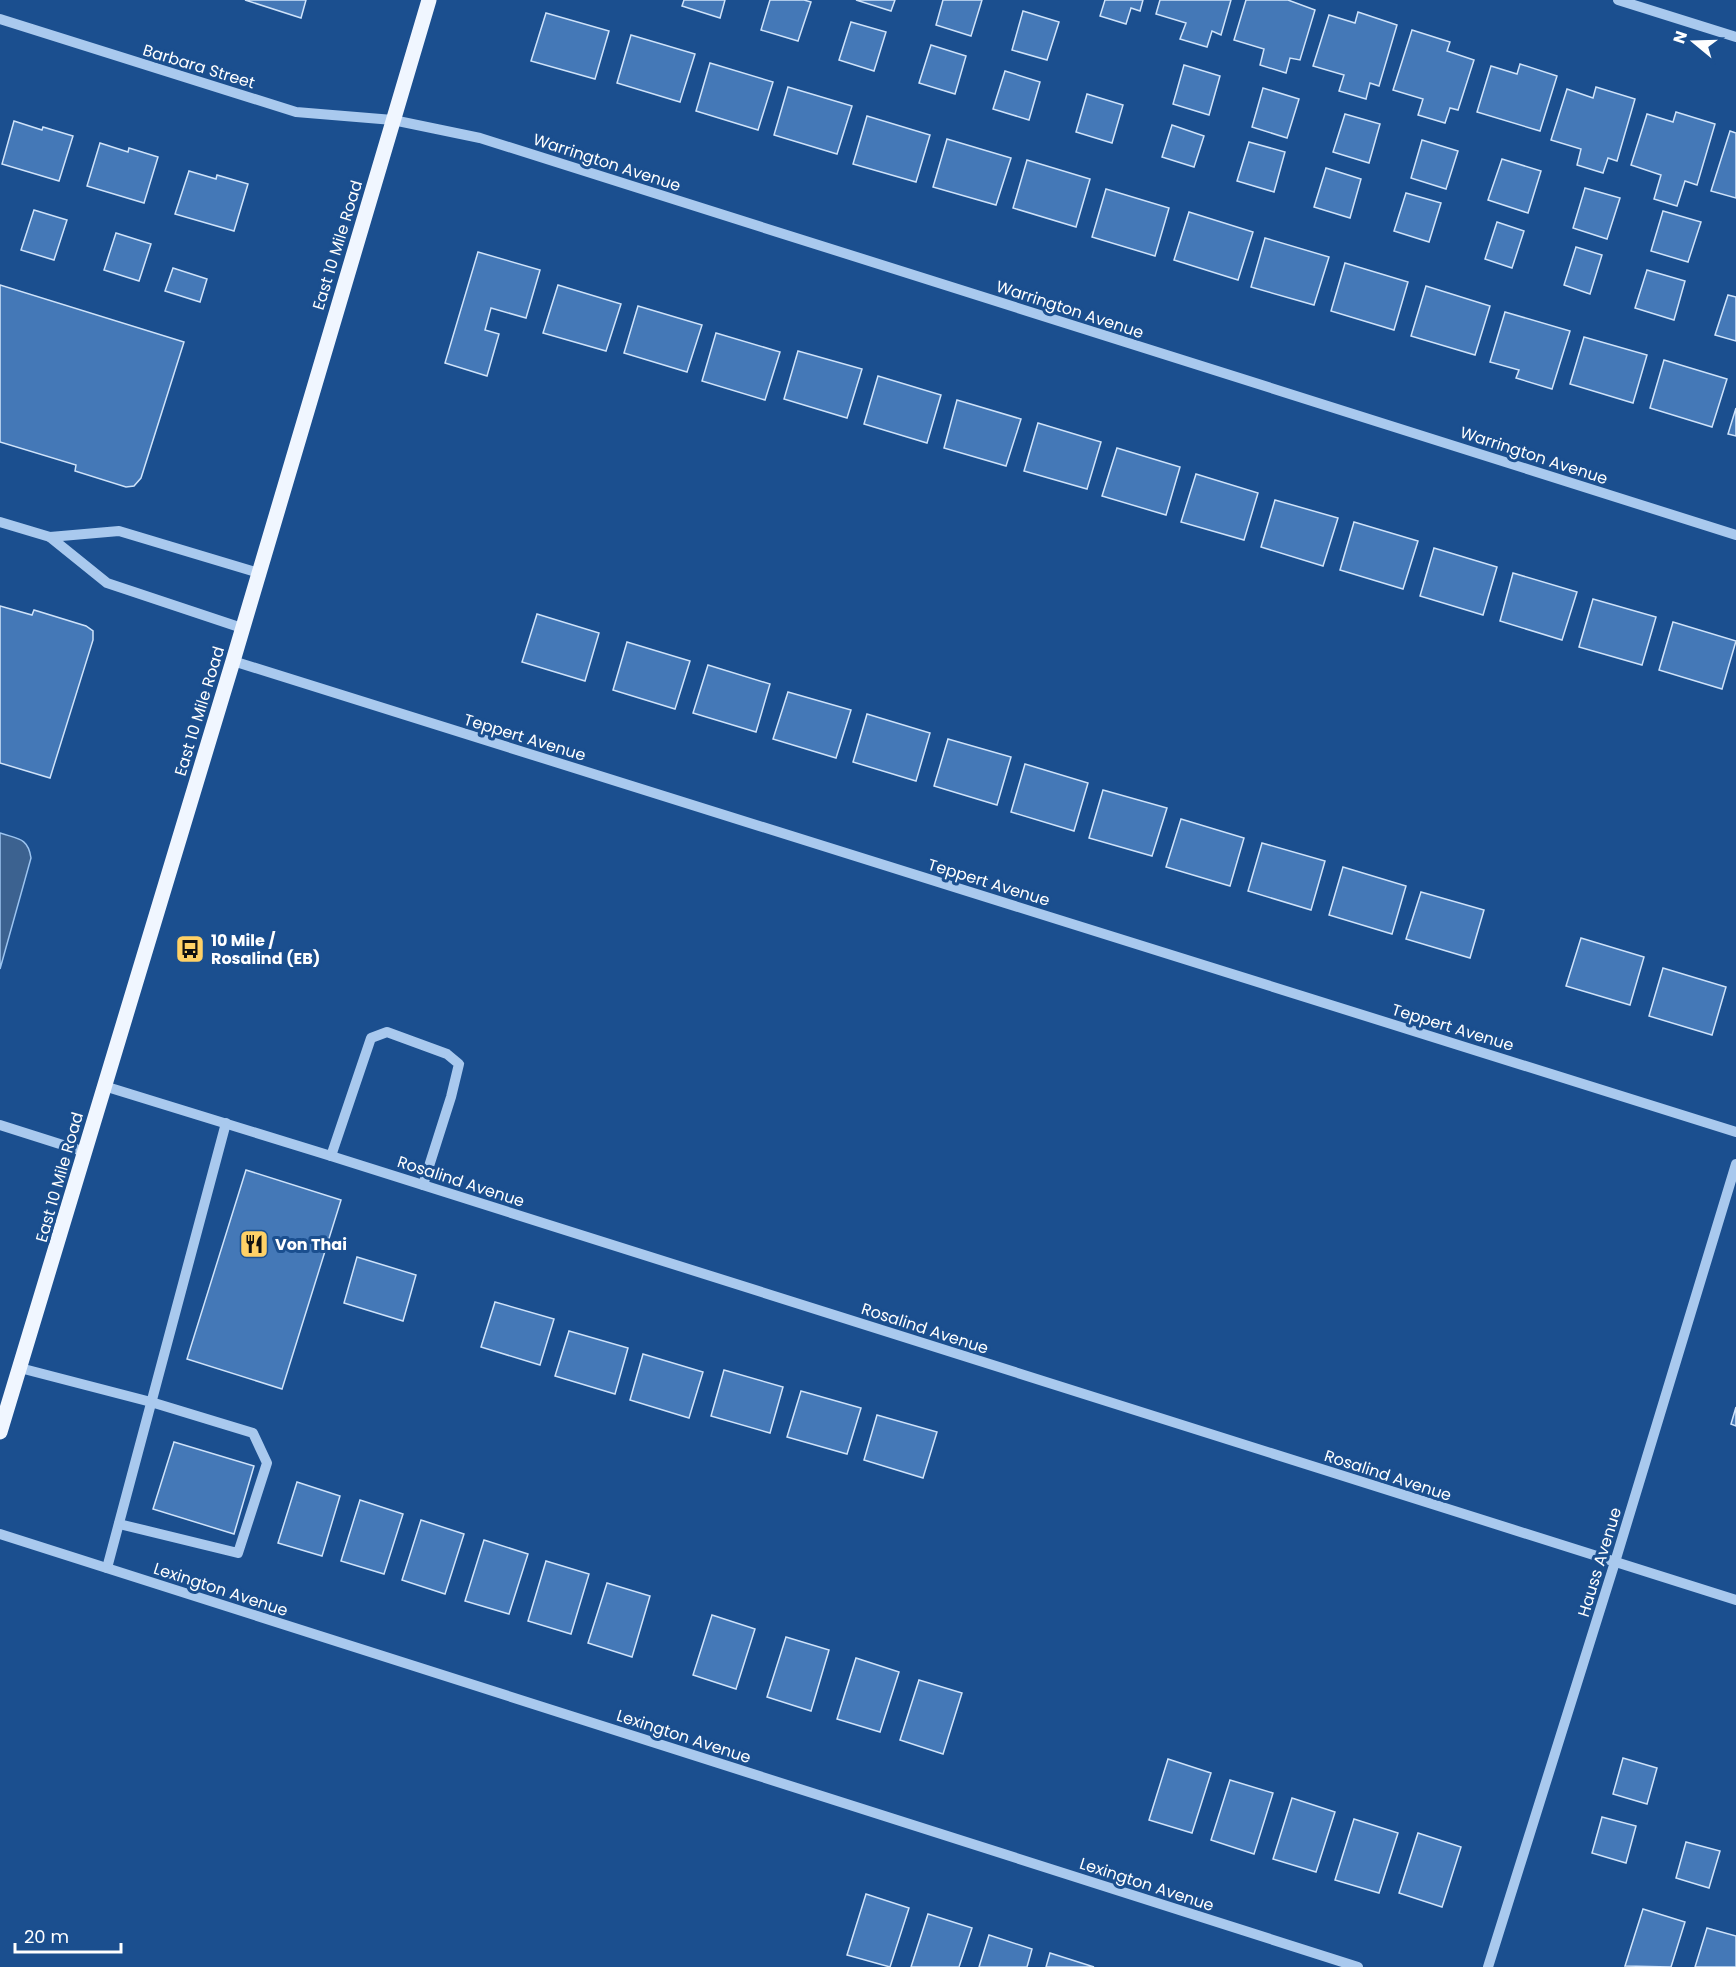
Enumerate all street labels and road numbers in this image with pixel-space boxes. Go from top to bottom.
street label: Barbara Street [140,39,258,95]
street label: Warrington Avenue [530,128,684,197]
street label: East 10 Mile Road [307,178,368,313]
street label: Warrington Avenue [993,275,1147,344]
street label: Warrington Avenue [1457,421,1611,490]
street label: East 10 Mile Road [169,644,230,779]
street label: Teppert Avenue [461,708,589,767]
street label: Teppert Avenue [925,853,1053,912]
street label: Teppert Avenue [1389,998,1517,1057]
street label: East 10 Mile Road [30,1109,89,1245]
street label: Rosalind Avenue [394,1150,527,1213]
street label: Rosalind Avenue [858,1297,991,1360]
street label: Rosalind Avenue [1321,1444,1454,1507]
street label: Hauss Avenue [1572,1505,1627,1620]
street label: Lexington Avenue [151,1557,291,1622]
street label: Lexington Avenue [614,1704,754,1769]
street label: Lexington Avenue [1077,1852,1217,1917]

